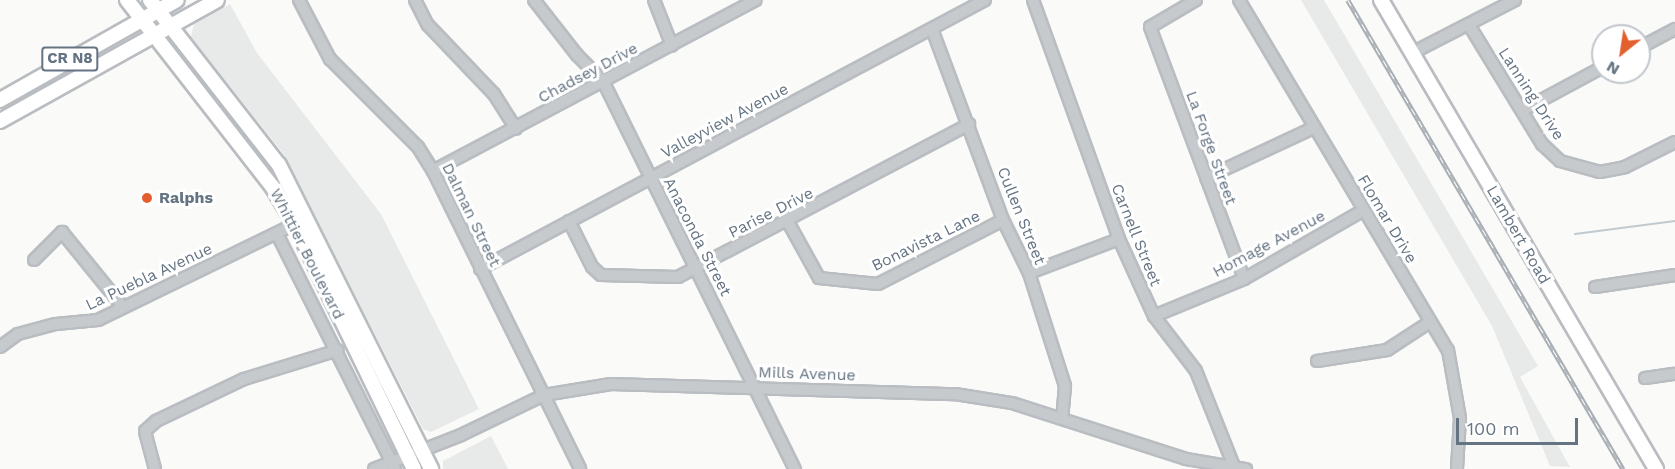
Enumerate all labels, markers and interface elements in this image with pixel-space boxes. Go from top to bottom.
north arrow [1591,24,1651,84]
street label: Chadsey Drive [535,39,641,107]
street label: Lanning Drive [1494,44,1568,144]
road number: CR N8 [40,47,100,71]
text: N [1603,57,1623,79]
street label: Valleyview Avenue [658,79,792,163]
street label: La Forge Street [1181,88,1241,208]
street label: Dalman Street [438,160,504,270]
street label: Cullen Street [993,164,1049,268]
street label: Flomar Drive [1353,171,1421,267]
street label: Anaconda Street [659,174,735,300]
street label: Carnell Street [1107,181,1165,289]
street label: Lambert Road [1482,182,1554,288]
street label: Parise Drive [725,183,817,243]
street label: Whittier Boulevard [266,185,348,323]
place label: Ralphs [159,188,213,208]
marker: Ralphs [140,191,154,205]
street label: Bonavista Lane [868,206,984,276]
street label: Homage Avenue [1209,206,1329,282]
street label: La Puebla Avenue [82,239,216,315]
street label: Mills Avenue [758,363,856,385]
scale bar [1459,406,1580,444]
text: 100 m [1467,418,1520,439]

